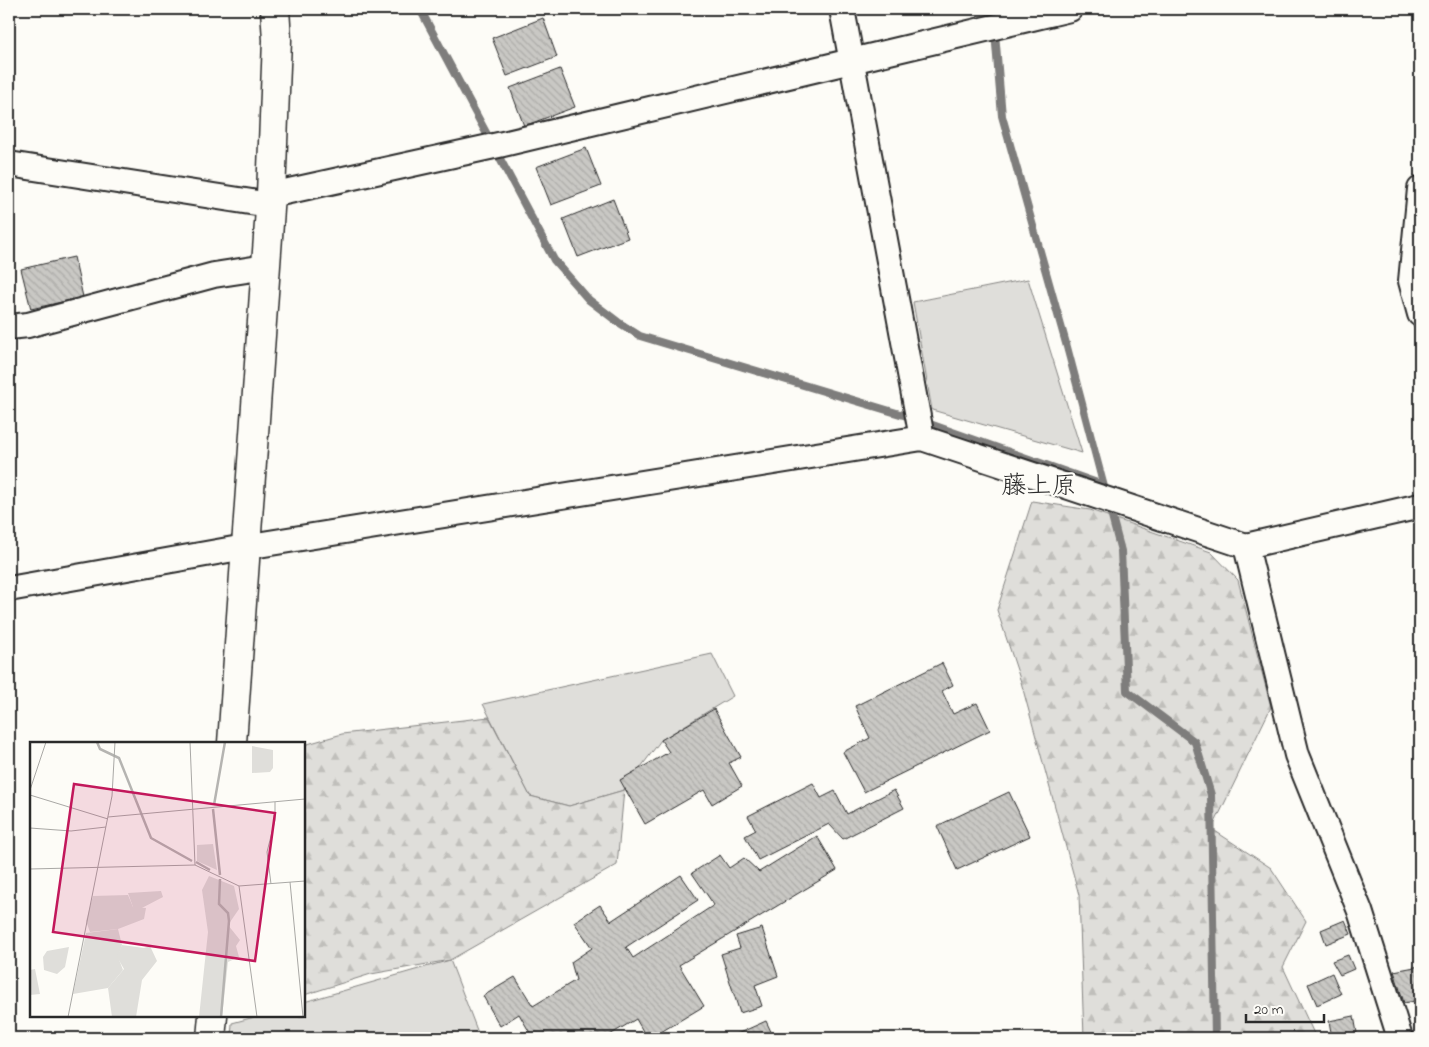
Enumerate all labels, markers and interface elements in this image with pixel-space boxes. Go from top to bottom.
district label: 藤上原 [1001,469,1077,505]
inset map [30,742,305,1017]
scale bar [1246,992,1324,1024]
text: 20 m [1254,999,1284,1021]

